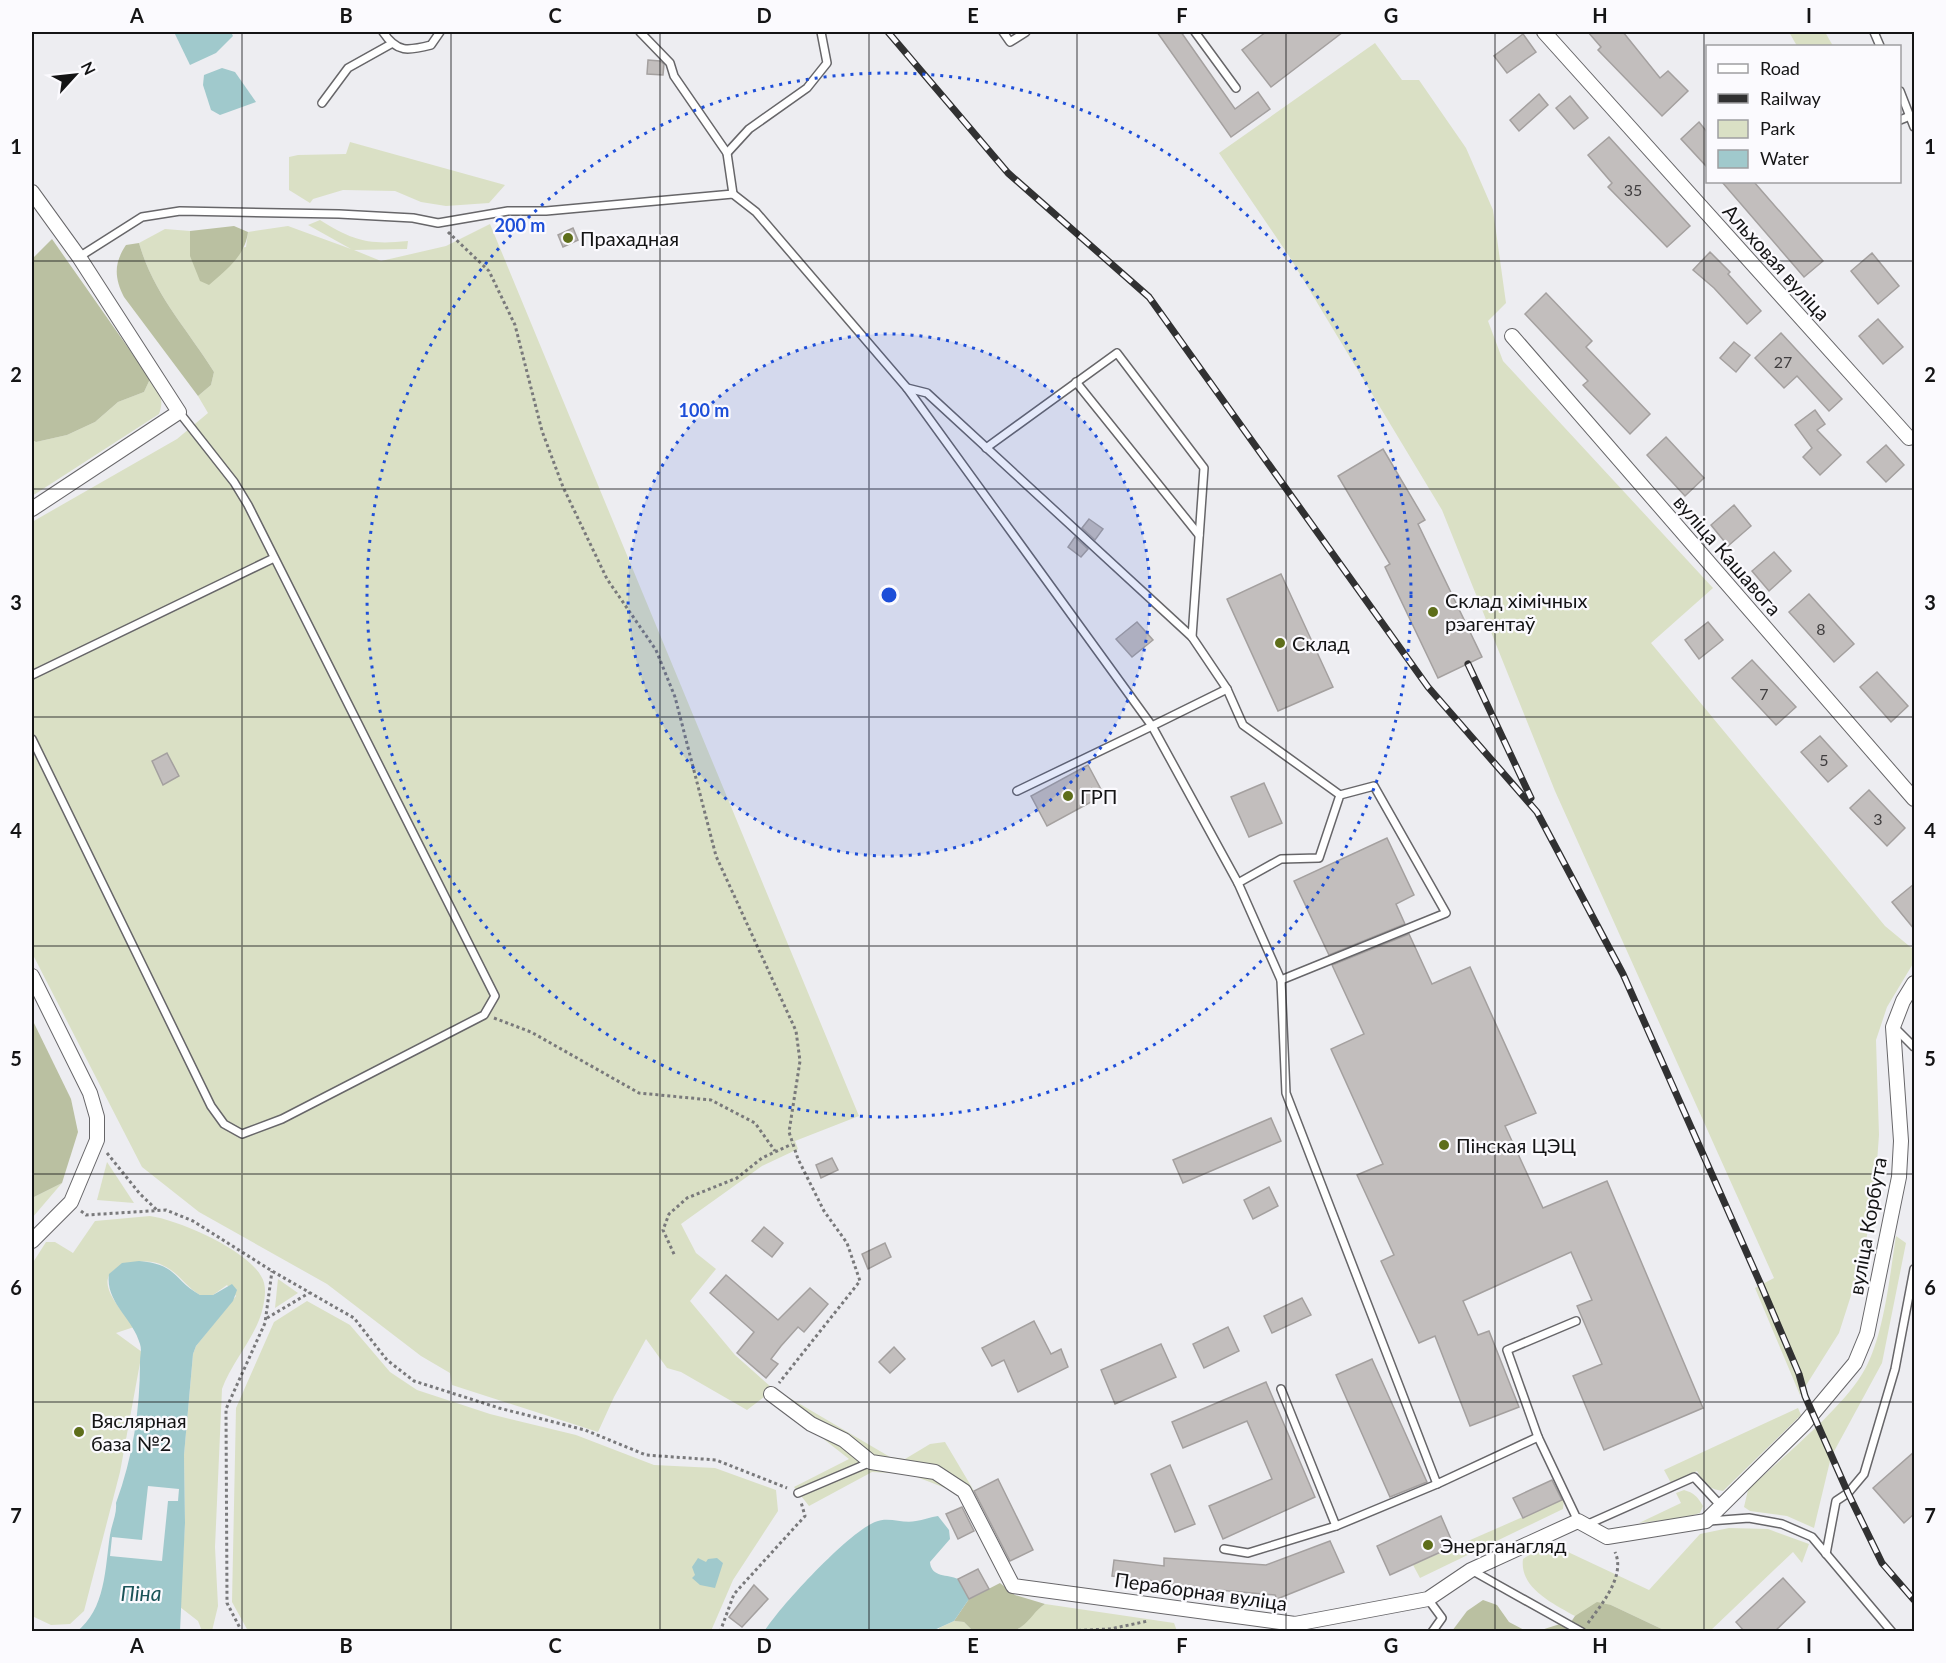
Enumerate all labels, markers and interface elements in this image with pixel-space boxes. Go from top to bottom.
text: A [129,3,144,27]
text: B [339,3,353,27]
text: C [548,3,562,27]
text: D [756,3,772,27]
text: E [967,3,979,27]
text: F [1176,3,1188,27]
text: G [1384,3,1398,27]
text: H [1592,3,1608,27]
text: I [1806,3,1812,27]
north arrow [45,45,105,105]
legend [1706,45,1901,183]
text: Road [1760,57,1800,79]
text: N [78,58,100,78]
text: Railway [1760,87,1821,109]
text: Park [1760,117,1796,139]
text: 1 [10,134,22,158]
text: 1 [1924,134,1936,158]
text: Water [1760,147,1809,169]
house number: 35 [1624,180,1642,199]
street label: Альховая вуліца [1719,199,1835,325]
text: 200 m [495,214,545,236]
place label: Прахадная [580,226,679,250]
marker: Прахадная [561,231,575,245]
house number: 27 [1774,352,1792,371]
text: 2 [10,362,22,386]
text: 2 [1924,362,1936,386]
text: 100 m [679,399,729,421]
street label: вуліца Кашавога [1669,490,1787,620]
centre of rings [879,585,899,605]
place label: Склад хімічных рэагентаў [1445,588,1587,635]
text: 3 [10,590,22,614]
text: 3 [1924,590,1936,614]
marker: Склад хімічных рэагентаў [1426,605,1440,619]
house number: 8 [1816,619,1826,638]
place label: Склад [1292,631,1350,655]
marker: Склад [1273,636,1287,650]
house number: 7 [1759,684,1769,703]
house number: 5 [1819,750,1829,769]
place label: ГРП [1080,784,1117,808]
marker: ГРП [1061,789,1075,803]
house number: 3 [1873,809,1883,828]
text: 4 [10,818,22,842]
text: 4 [1924,818,1936,842]
text: 5 [10,1046,22,1070]
text: 5 [1924,1046,1936,1070]
place label: Пінская ЦЭЦ [1456,1133,1577,1157]
marker: Пінская ЦЭЦ [1437,1138,1451,1152]
street label: вуліца Корбута [1843,1155,1891,1297]
text: 6 [10,1275,22,1299]
text: 6 [1924,1275,1936,1299]
place label: Вяслярная база №2 [91,1408,187,1455]
marker: Вяслярная база №2 [72,1425,86,1439]
text: 7 [10,1503,22,1527]
text: 7 [1924,1503,1936,1527]
place label: Энерганагляд [1440,1533,1567,1557]
marker: Энерганагляд [1421,1538,1435,1552]
street label: Пераборная вуліца [1113,1567,1289,1615]
water label: Піна [121,1580,161,1605]
text: A [129,1633,144,1657]
text: B [339,1633,353,1657]
text: C [548,1633,562,1657]
text: D [756,1633,772,1657]
text: E [967,1633,979,1657]
text: F [1176,1633,1188,1657]
text: G [1384,1633,1398,1657]
text: H [1592,1633,1608,1657]
text: I [1806,1633,1812,1657]

